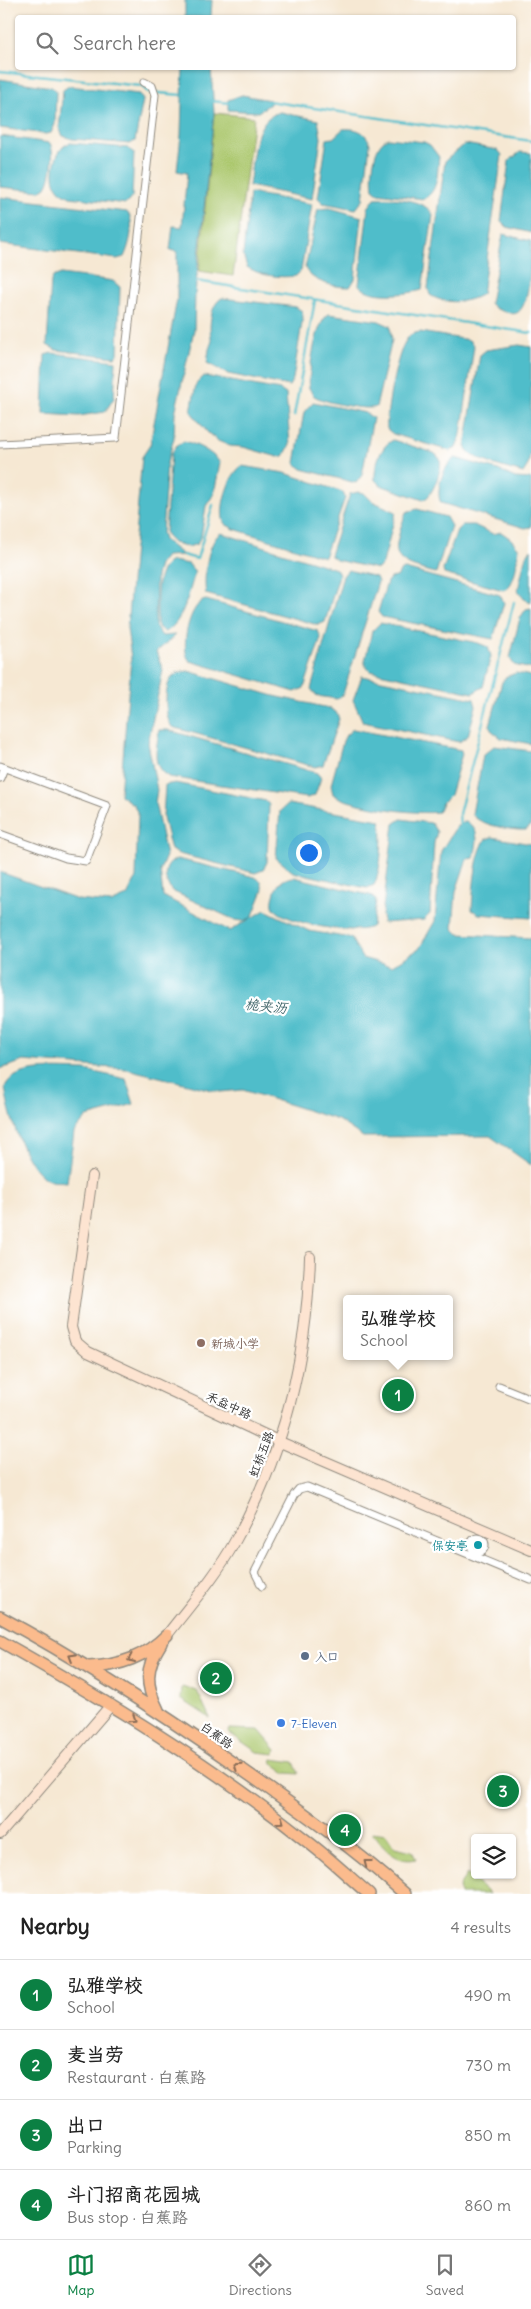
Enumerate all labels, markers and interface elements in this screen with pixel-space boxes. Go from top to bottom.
search box [15,15,516,70]
icon: search [33,29,61,57]
text: Search here [73,31,176,55]
your location [296,840,322,866]
water label: 桅夹沥 [244,995,290,1017]
popup [343,1295,453,1360]
text: 弘雅学校 [360,1306,436,1330]
text: School [360,1330,408,1350]
place label: 新城小学 [211,1336,259,1351]
marker: 新城小学 [195,1337,207,1349]
pin: 1 [382,1376,414,1414]
street label: 禾益中路 [204,1388,254,1422]
street label: 虹桥五路 [245,1429,277,1479]
place label: 保安亭 [432,1538,468,1553]
marker: 保安亭 [472,1539,484,1551]
place label: 入口 [315,1649,339,1664]
marker: 入口 [299,1650,311,1662]
one-way arrow [127,1653,136,1664]
one-way arrow [69,1654,78,1664]
pin: 2 [200,1659,232,1697]
one-way arrow [127,1713,136,1722]
place label: 7-Eleven [291,1716,337,1731]
marker: 7-Eleven [275,1717,287,1729]
street label: 白蕉路 [198,1719,236,1751]
one-way arrow [233,1763,243,1772]
pin: 3 [487,1772,519,1810]
pin: 4 [329,1811,361,1849]
one-way arrow [275,1815,285,1824]
map controls [471,1834,516,1879]
button: layers [471,1834,516,1879]
one-way arrow [364,1861,373,1869]
text: Nearby [20,1913,90,1940]
text: 4 results [450,1917,511,1937]
text: 弘雅学校 [67,1973,143,1997]
text: 1 [33,1985,39,2005]
text: 490 m [464,1985,511,2005]
text: School [67,1997,115,2017]
text: 麦当劳 [67,2042,124,2066]
text: 2 [32,2055,40,2075]
text: 730 m [466,2055,511,2075]
text: Restaurant · 白蕉路 [67,2067,206,2087]
text: 出口 [67,2113,105,2137]
text: 3 [31,2125,41,2145]
text: 850 m [464,2125,511,2145]
text: Parking [67,2137,122,2157]
text: 斗门招商花园城 [67,2182,200,2206]
text: 4 [31,2195,41,2215]
text: 860 m [464,2195,511,2215]
text: Bus stop · 白蕉路 [67,2207,188,2227]
tab: Map [67,2251,95,2299]
tab: Directions [229,2251,292,2299]
tab: Saved [426,2251,464,2299]

